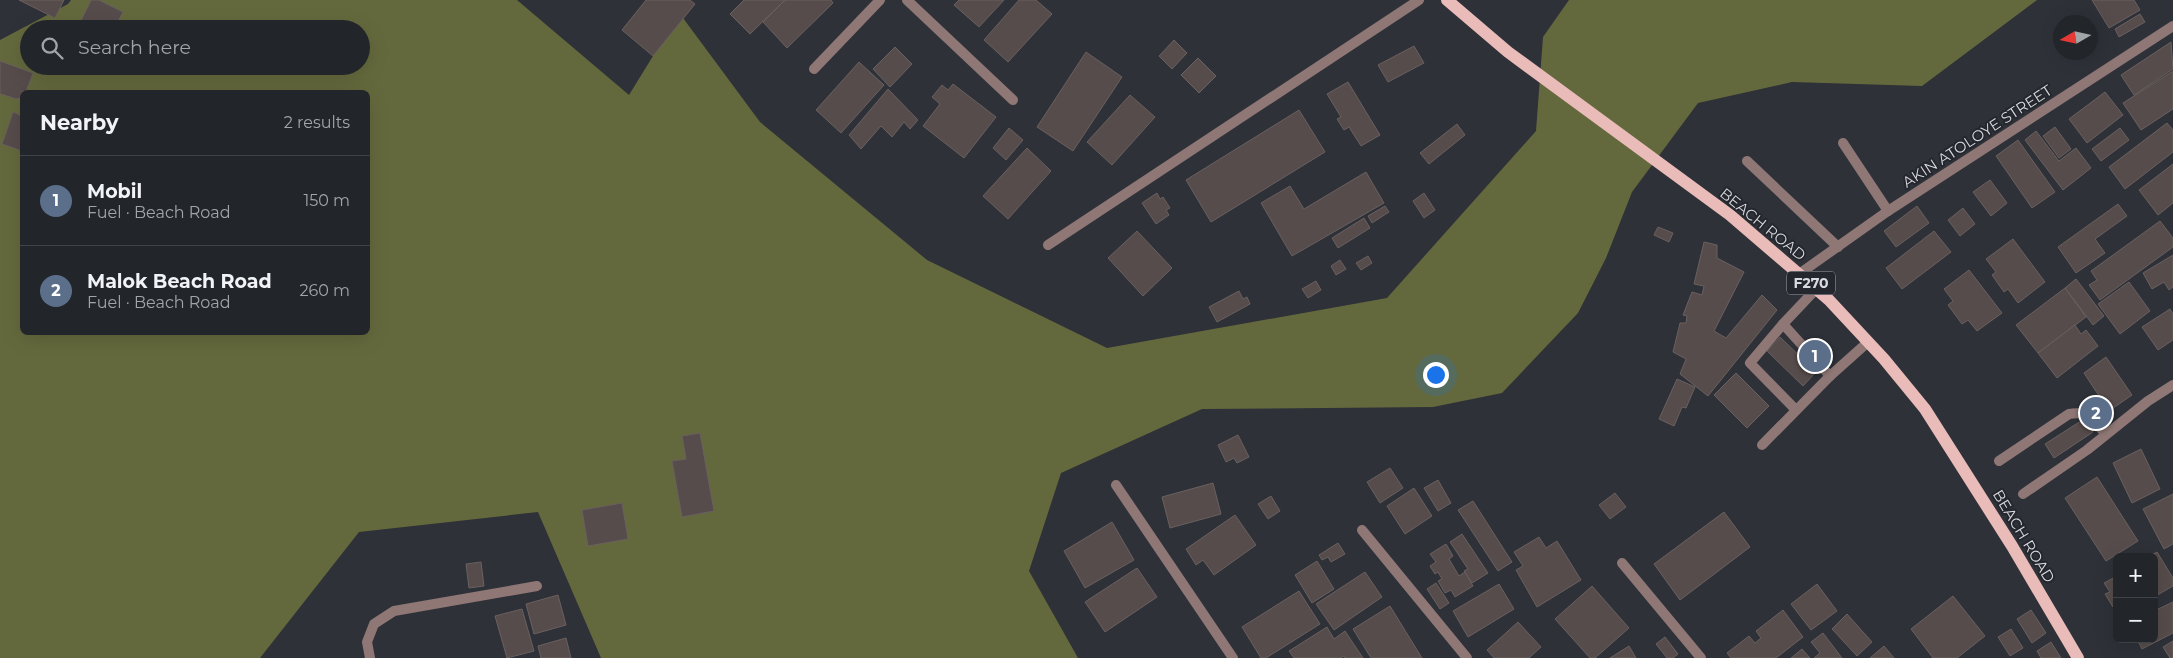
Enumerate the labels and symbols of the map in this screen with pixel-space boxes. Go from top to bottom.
north arrow [2053,15,2098,60]
street label: AKIN ATOLOYE STREET [1899,80,2056,192]
street label: BEACH ROAD [1716,184,1810,264]
road number: F270 [1787,272,1835,294]
pin: 1 [1799,337,1831,375]
your location [1423,362,1449,388]
pin: 2 [2080,394,2112,432]
street label: BEACH ROAD [1989,486,2059,586]

